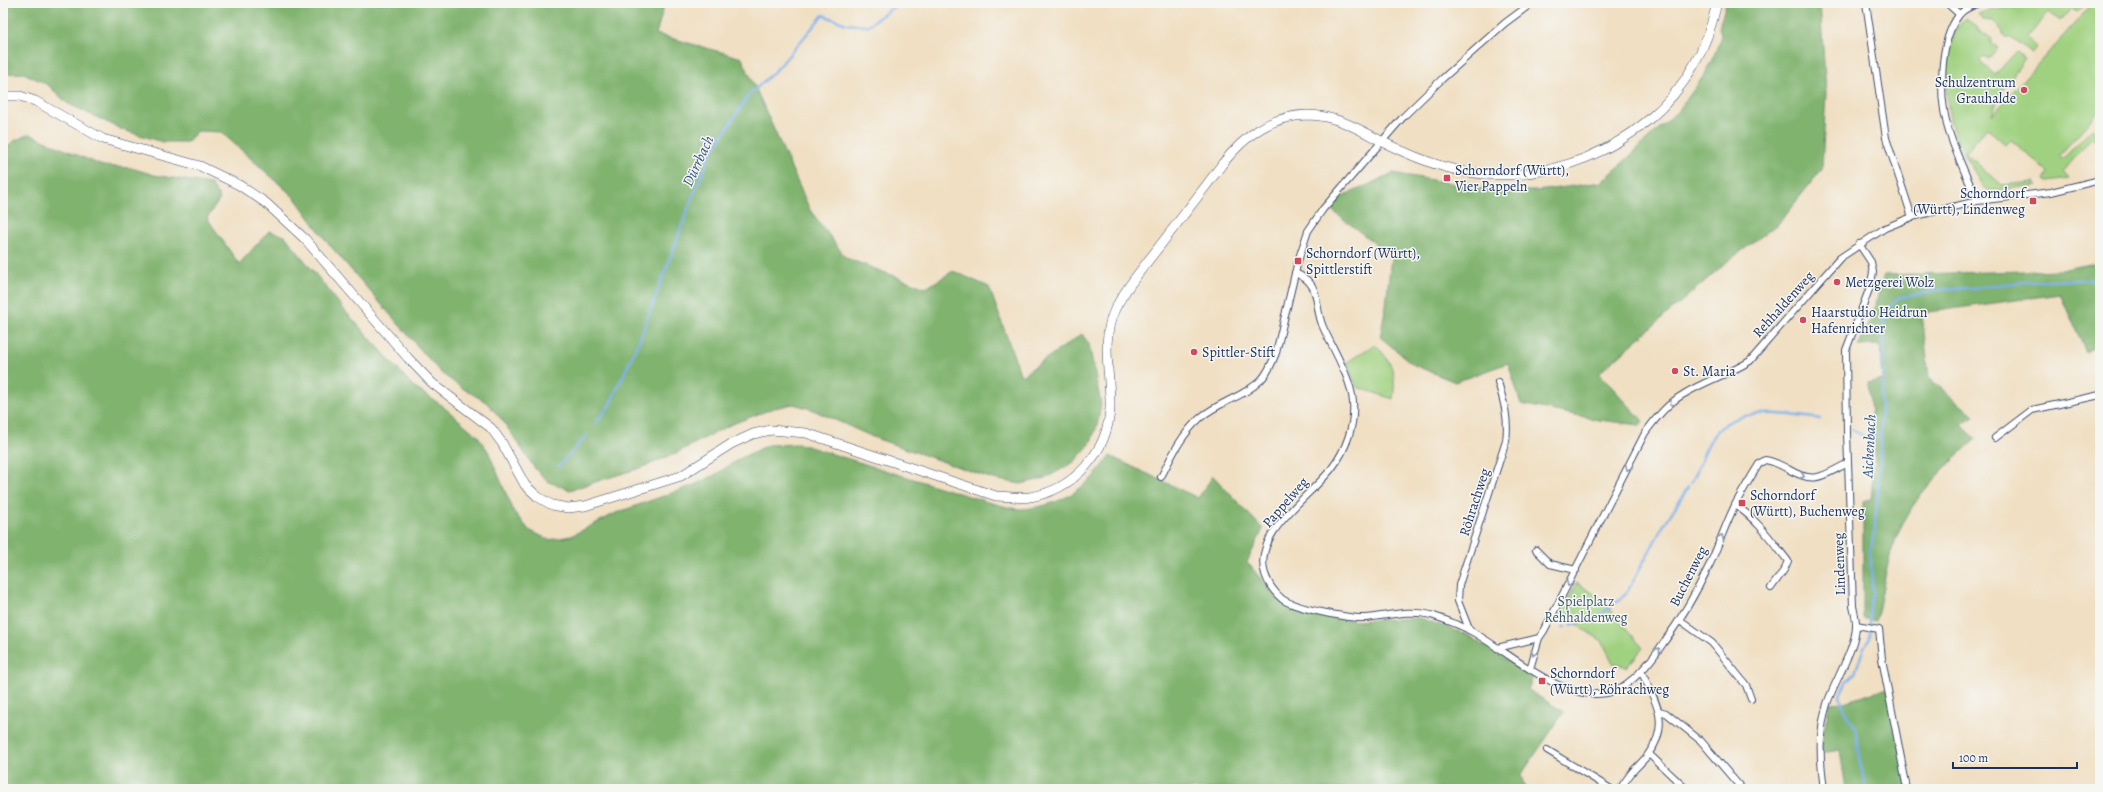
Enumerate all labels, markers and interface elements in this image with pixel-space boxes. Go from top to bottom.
place label: Schulzentrum Grauhalde [1935,73,2016,108]
marker: Schulzentrum Grauhalde [2019,85,2029,95]
water label: Dürrbach [678,132,718,190]
place label: Schorndorf (Württ), Vier Pappeln [1454,161,1569,196]
marker: Schorndorf (Württ), Vier Pappeln [1442,173,1452,183]
place label: Schorndorf (Württ), Lindenweg [1913,184,2027,219]
marker: Schorndorf (Württ), Lindenweg [2028,196,2038,206]
place label: Schorndorf (Württ), Spittlerstift [1306,244,1420,279]
marker: Schorndorf (Württ), Spittlerstift [1293,256,1303,266]
street label: Rehhaldenweg [1748,267,1818,342]
place label: Metzgerei Wolz [1845,273,1934,292]
marker: Metzgerei Wolz [1832,277,1842,287]
place label: Haarstudio Heidrun Hafenrichter [1811,303,1928,338]
marker: Haarstudio Heidrun Hafenrichter [1798,315,1808,325]
place label: Spittler-Stift [1202,343,1276,362]
marker: Spittler-Stift [1189,347,1199,357]
place label: St. Maria [1683,362,1736,381]
marker: St. Maria [1670,366,1680,376]
one-way arrow [1669,398,1677,405]
water label: Aichenbach [1857,414,1881,479]
one-way arrow [1625,464,1633,471]
street label: Röhrachweg [1455,466,1494,539]
one-way arrow [1798,471,1805,480]
street label: Pappelweg [1258,473,1313,532]
place label: Schorndorf (Württ), Buchenweg [1750,486,1865,521]
marker: Schorndorf (Württ), Buchenweg [1737,498,1747,508]
street label: Lindenweg [1829,532,1850,596]
one-way arrow [1716,533,1724,541]
street label: Buchenweg [1665,543,1712,610]
one-way arrow [1566,579,1574,587]
park label: Spielplatz Rehhaldenweg [1544,592,1628,627]
one-way arrow [1654,647,1661,654]
one-way arrow [1530,649,1539,656]
place label: Schorndorf (Württ), Röhrachweg [1550,664,1669,699]
marker: Schorndorf (Württ), Röhrachweg [1537,676,1547,686]
scale bar [1953,744,2077,770]
text: 100 m [1959,750,1988,766]

